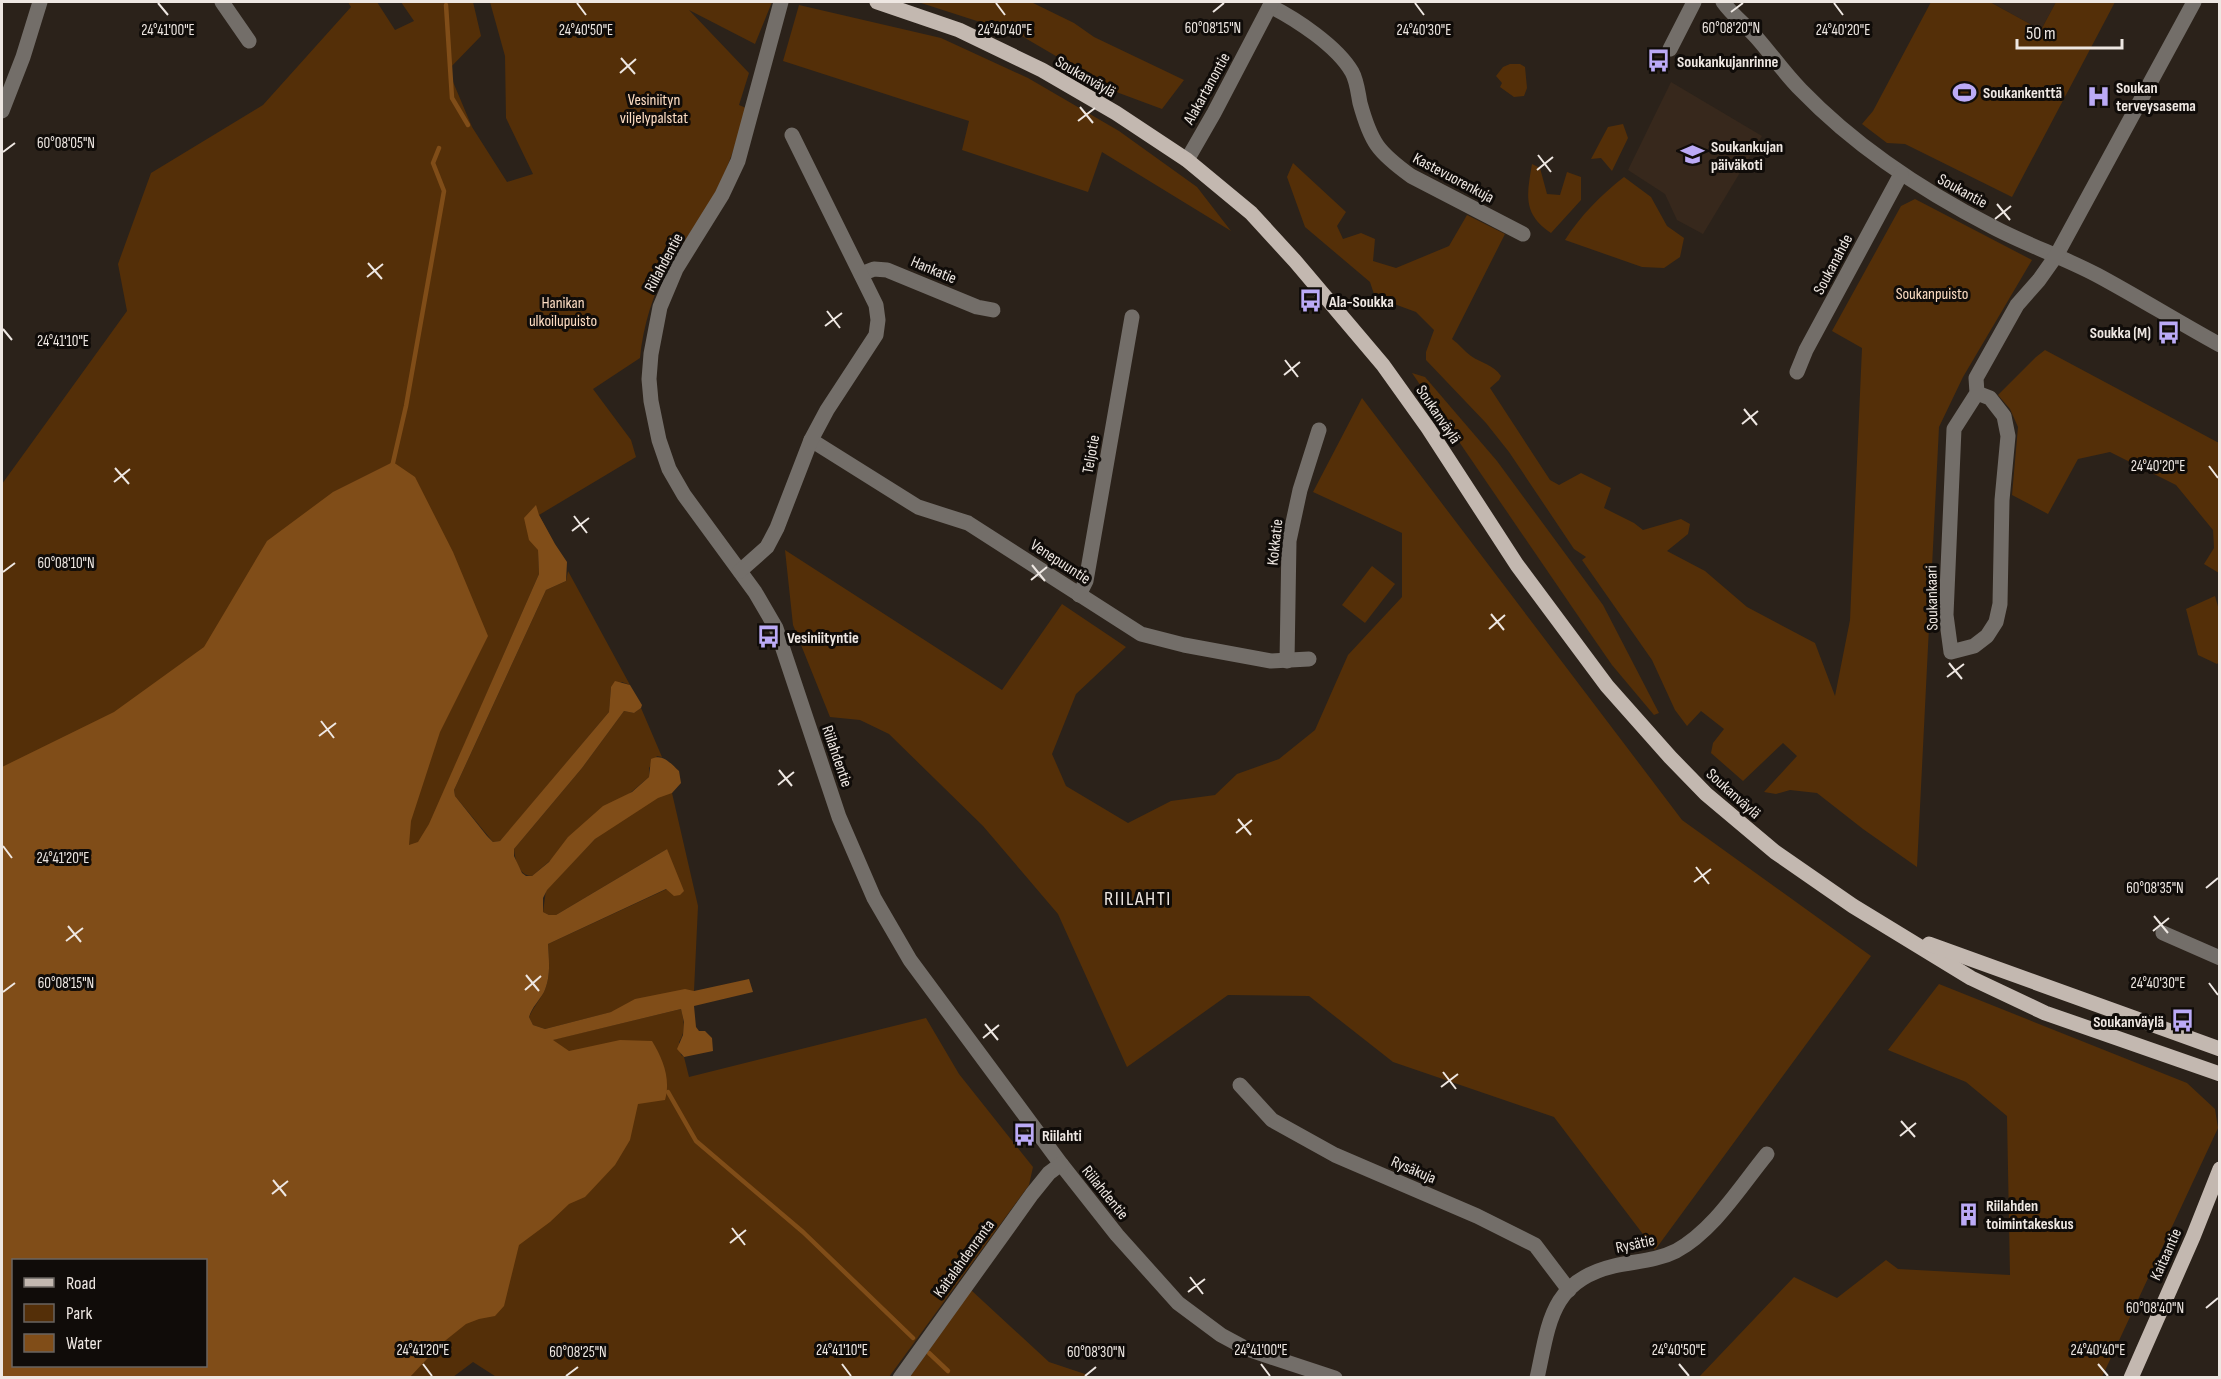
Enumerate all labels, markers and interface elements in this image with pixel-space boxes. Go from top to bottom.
scale bar [2017,12,2122,50]
text: 60°08'15"N [1185,19,1241,38]
text: 60°08'20"N [1702,19,1760,38]
text: 24°41'00"E [141,21,195,40]
text: 24°40'50"E [559,21,613,40]
text: 24°40'40"E [978,21,1032,40]
text: 24°40'30"E [1397,21,1451,40]
text: 24°40'20"E [1816,21,1870,40]
text: 50 m [2026,23,2056,44]
bus stop icon: Soukankujanrinne [1646,48,1672,74]
street label: Alakartanontie [1179,50,1235,129]
street label: Soukanväylä [1052,52,1119,102]
place label: Soukankujanrinne [1677,53,1779,72]
sports icon: Soukankenttä [1952,79,1978,105]
place label: Soukan terveysasema [2116,79,2196,116]
hospital icon: Soukan terveysasema [2085,83,2111,109]
place label: Soukankenttä [1983,84,2062,103]
park label: Vesiniityn viljelypalstat [620,91,688,128]
text: 60°08'05"N [37,134,95,153]
place label: Soukankujan päiväkoti [1711,138,1783,175]
school or university icon: Soukankujan päiväkoti [1680,142,1706,168]
street label: Kastevuorenkuja [1410,149,1497,208]
street label: Soukantie [1934,170,1990,213]
street label: Riilahdentie [641,230,688,295]
street label: Soukanahde [1810,231,1857,298]
street label: Hankatie [908,252,959,288]
park label: Soukanpuisto [1896,285,1968,304]
bus stop icon: Ala-Soukka [1298,288,1324,314]
place label: Ala-Soukka [1328,293,1394,312]
park label: Hanikan ulkoilupuisto [529,294,597,331]
bus stop icon: Soukka (M) [2156,319,2182,345]
place label: Soukka (M) [2090,324,2151,343]
text: 24°41'10"E [37,332,89,351]
street label: Soukanväylä [1411,382,1464,448]
street label: Teljotie [1079,433,1104,475]
text: 24°40'20"E [2131,457,2185,476]
street label: Kokkatie [1264,518,1287,566]
street label: Venepuuntie [1027,536,1094,589]
text: 60°08'10"N [37,554,95,573]
street label: Soukankaari [1922,565,1943,631]
bus stop icon: Vesiniityntie [756,624,782,650]
place label: Vesiniityntie [787,629,859,648]
street label: Riilahdentie [817,723,856,790]
street label: Soukanväylä [1702,765,1764,823]
text: 24°41'20"E [37,849,89,868]
text: 60°08'35"N [2126,879,2184,898]
district label: RIILAHTI [1104,887,1172,911]
text: 60°08'15"N [38,974,94,993]
text: 24°40'30"E [2131,974,2185,993]
bus stop icon: Soukanväylä [2169,1008,2195,1034]
place label: Soukanväylä [2093,1013,2164,1032]
bus stop icon: Riilahti [1011,1122,1037,1148]
place label: Riilahti [1042,1127,1082,1146]
street label: Rysäkuja [1388,1152,1439,1188]
street label: Riilahdentie [1077,1162,1132,1224]
place label: Riilahden toimintakeskus [1986,1197,2074,1234]
building icon: Riilahden toimintakeskus [1955,1201,1981,1227]
street label: Kaitalahdenranta [930,1216,999,1302]
street label: Kaitaantie [2147,1226,2186,1283]
street label: Rysätie [1614,1231,1657,1258]
legend [12,1259,207,1367]
text: Road [66,1273,96,1294]
text: 60°08'40"N [2126,1299,2184,1318]
text: Park [66,1303,92,1324]
text: Water [66,1333,102,1354]
text: 24°41'20"E [397,1341,449,1360]
text: 24°41'10"E [816,1341,868,1360]
text: 24°41'00"E [1234,1341,1288,1360]
text: 24°40'50"E [1652,1341,1706,1360]
text: 24°40'40"E [2071,1341,2125,1360]
text: 60°08'25"N [549,1343,607,1362]
text: 60°08'30"N [1067,1343,1125,1362]

